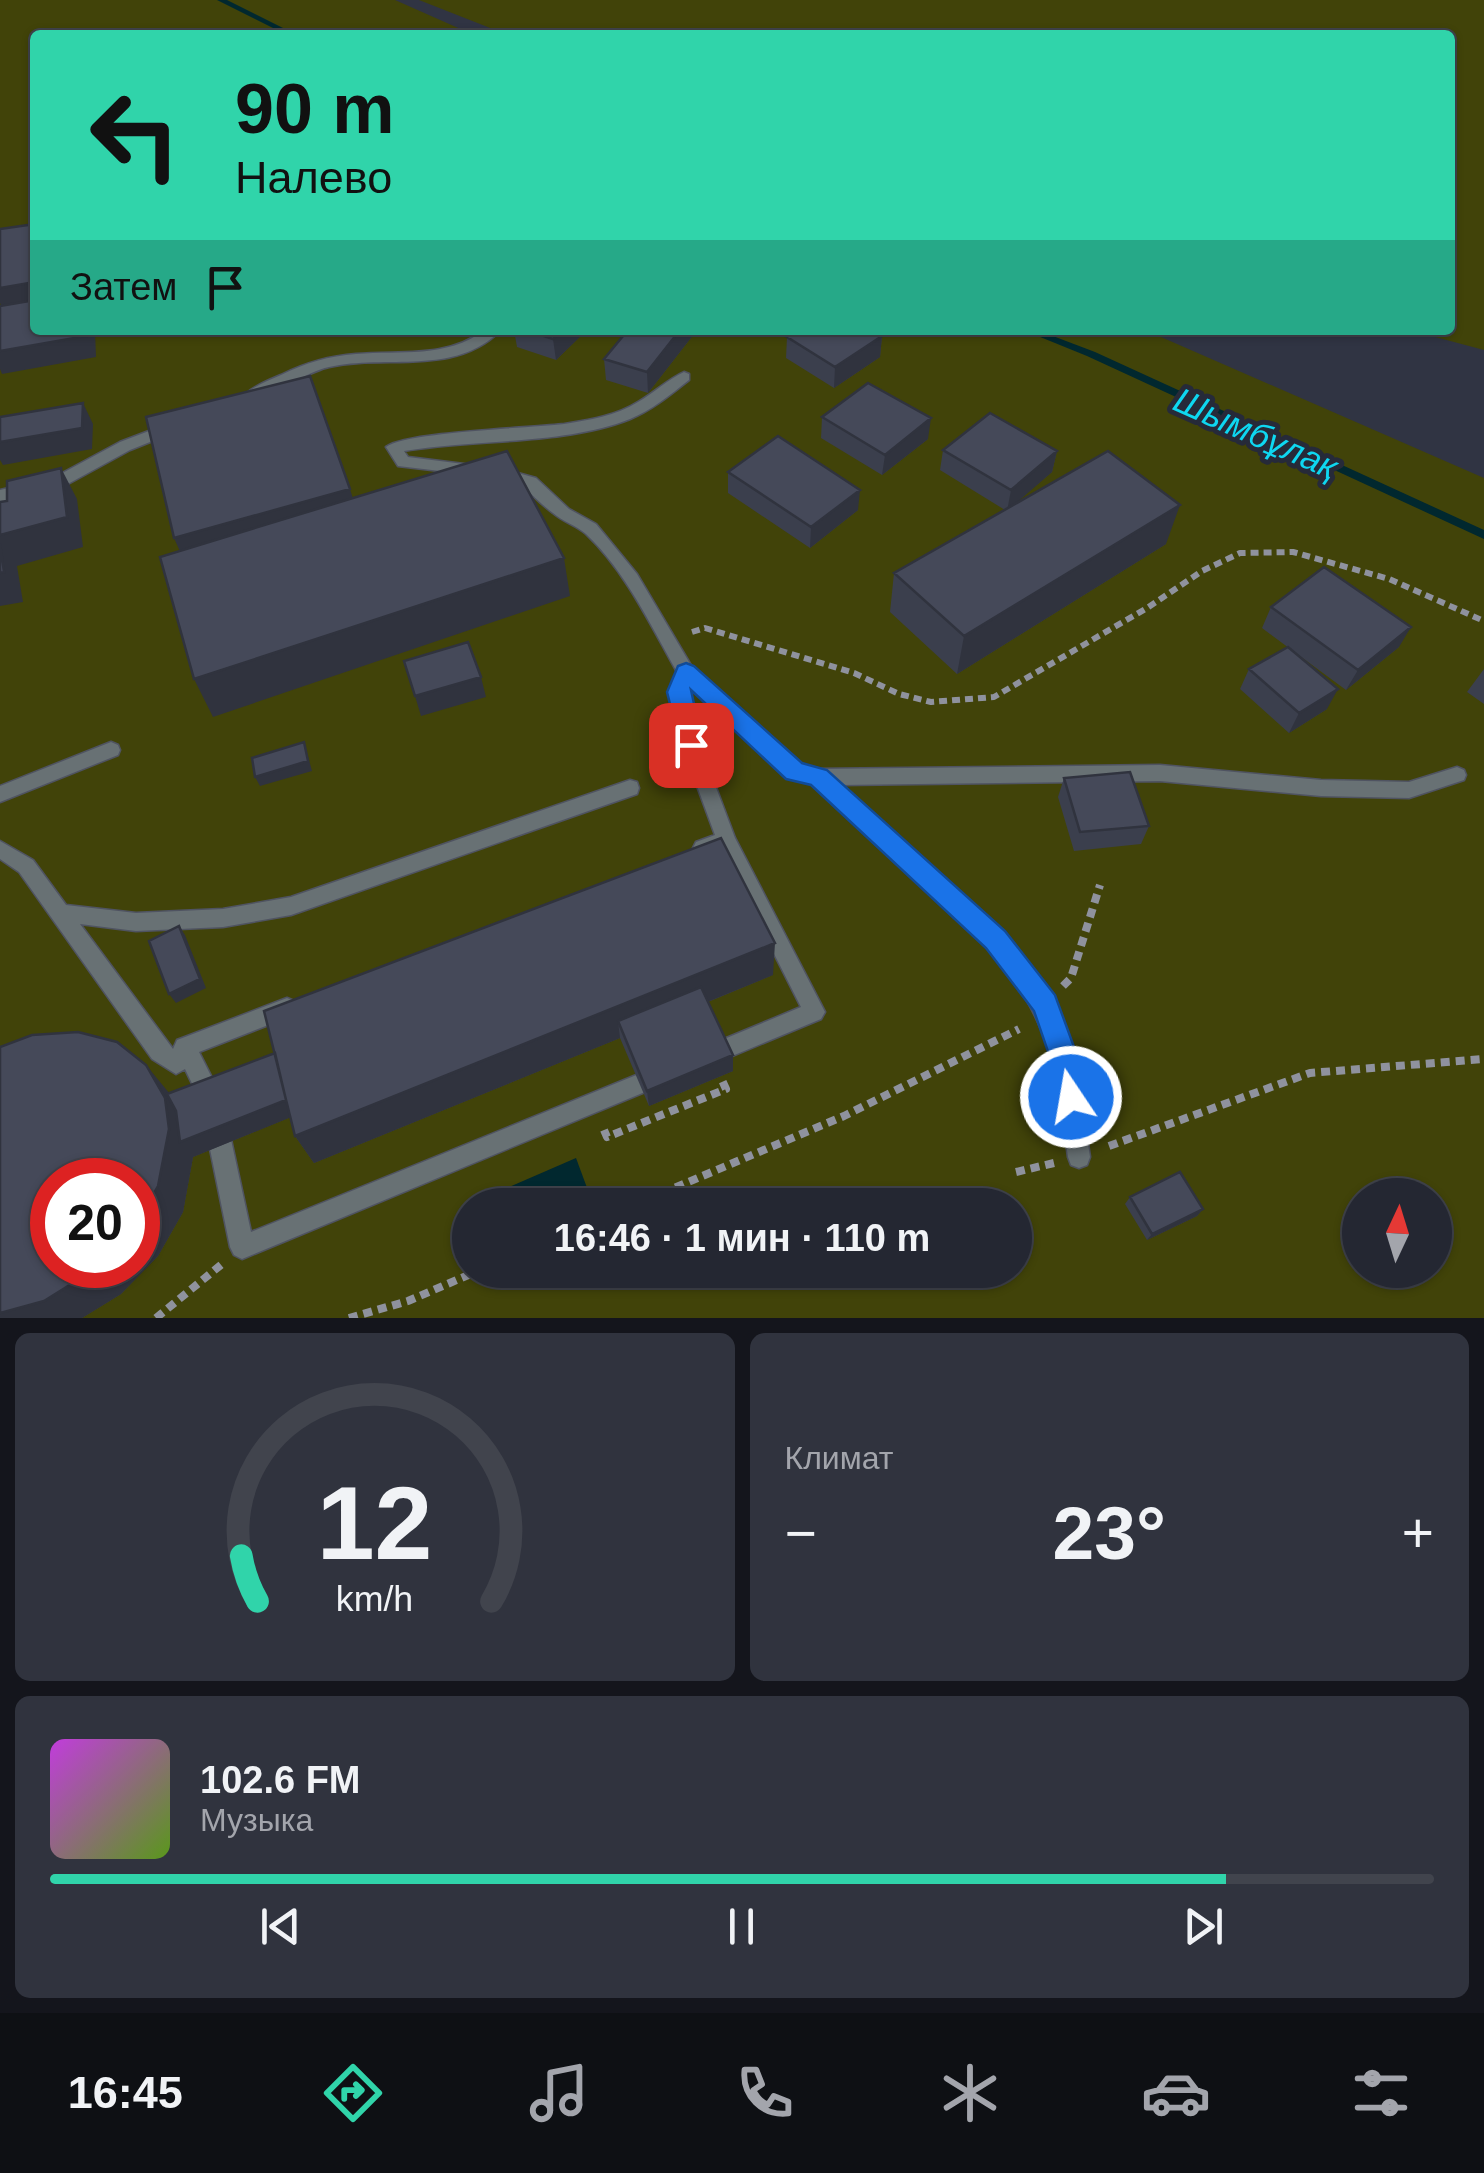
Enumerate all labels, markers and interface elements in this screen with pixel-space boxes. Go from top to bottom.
icon: left [70,70,200,200]
text: 90 m [235,70,395,148]
text: Налево [235,152,392,203]
icon: arrive [198,260,253,315]
text: Затем [70,266,178,308]
water label: Шымбұлақ [1168,380,1345,487]
pin [649,703,734,788]
icon: arrive [664,718,719,773]
position arrow [1019,1045,1123,1149]
speed limit sign: 20 [30,1158,160,1288]
north arrow [1342,1178,1452,1288]
map controls [1342,1178,1452,1288]
text: 16:46 · 1 мин · 110 m [554,1217,930,1259]
text: Климат [785,1440,893,1476]
text: 12 [317,1465,433,1581]
text: 23° [1053,1491,1166,1575]
text: − [785,1502,817,1564]
text: + [1402,1502,1434,1564]
text: km/h [336,1579,413,1619]
text: 102.6 FM [200,1759,361,1801]
text: Музыка [200,1802,313,1838]
icon: previous [253,1899,308,1954]
icon: pause [714,1899,769,1954]
icon: next [1176,1899,1231,1954]
icon: directions [318,2058,388,2128]
icon: music [524,2058,594,2128]
icon: phone [730,2058,800,2128]
icon: climate [935,2058,1005,2128]
icon: car [1141,2058,1211,2128]
icon: filters [1346,2058,1416,2128]
text: 16:45 [68,2067,183,2118]

